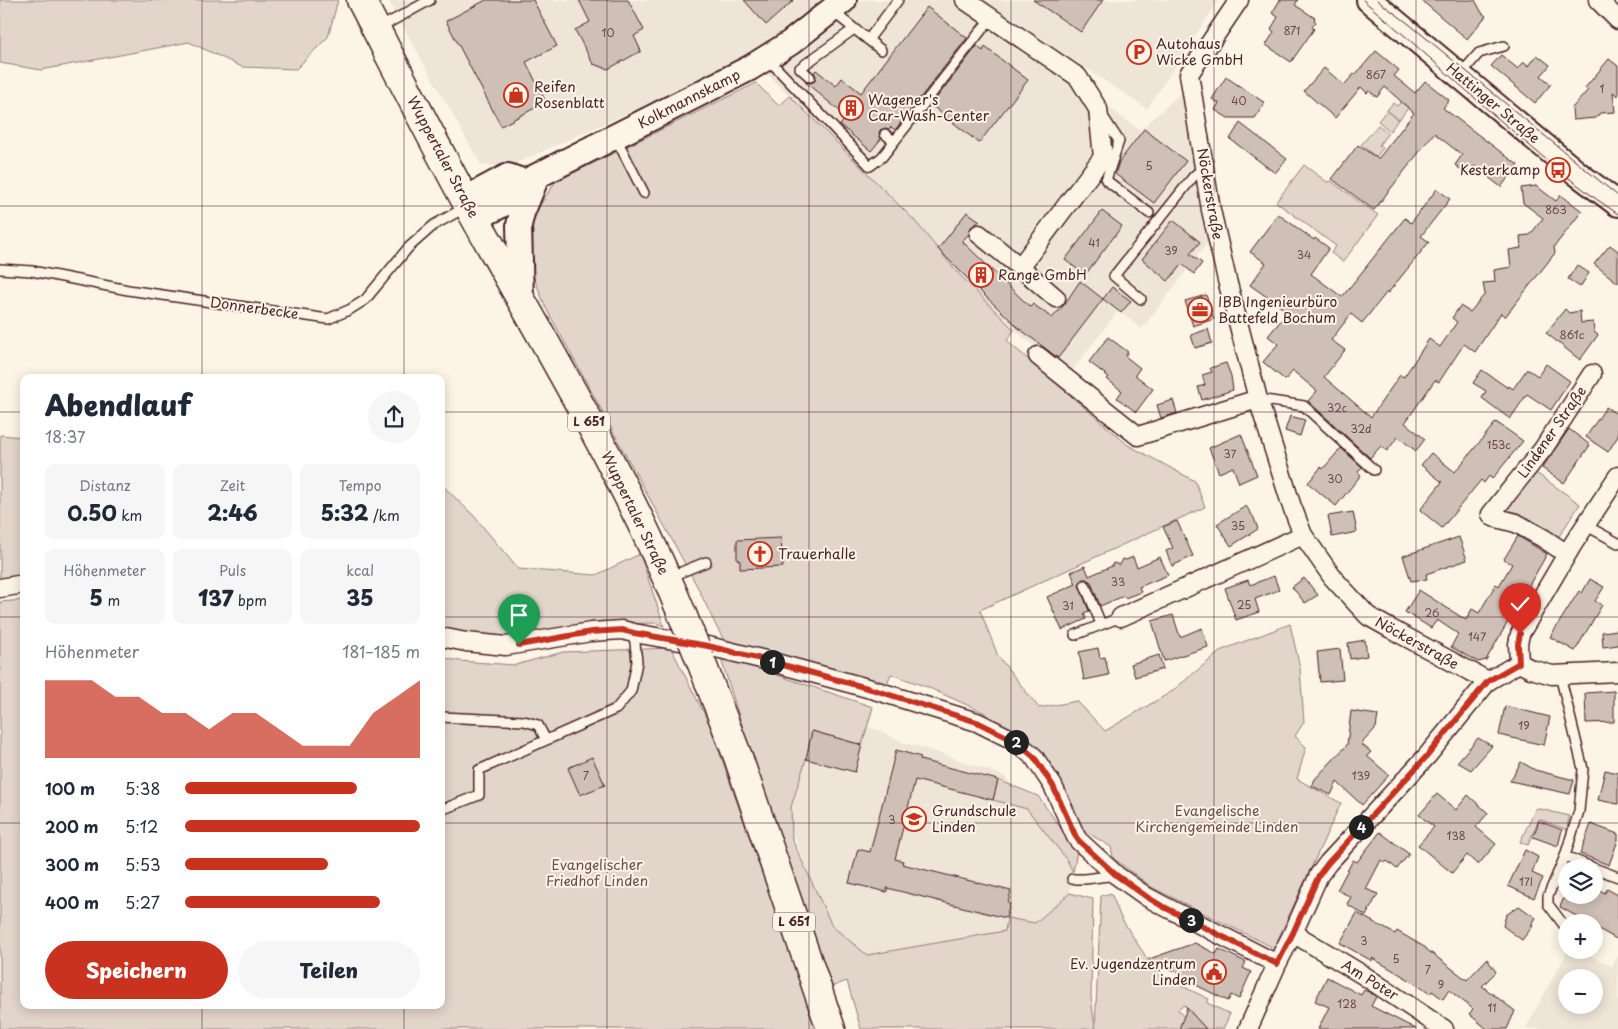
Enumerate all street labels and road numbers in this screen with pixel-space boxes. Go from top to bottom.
street label: Hattinger Straße [1442,57,1545,148]
street label: Kolkmannskamp [634,64,744,133]
street label: Wuppertaler Straße [402,92,484,221]
street label: Nöckerstraße [1192,147,1229,241]
street label: Donnerbecke [208,291,300,324]
street label: Lindener Straße [1512,382,1591,482]
road number: L 651 [568,412,610,432]
street label: Wuppertaler Straße [596,447,674,578]
street label: Nöckerstraße [1372,611,1463,674]
road number: L 651 [773,912,815,932]
street label: Am Poter [1338,954,1403,1006]

